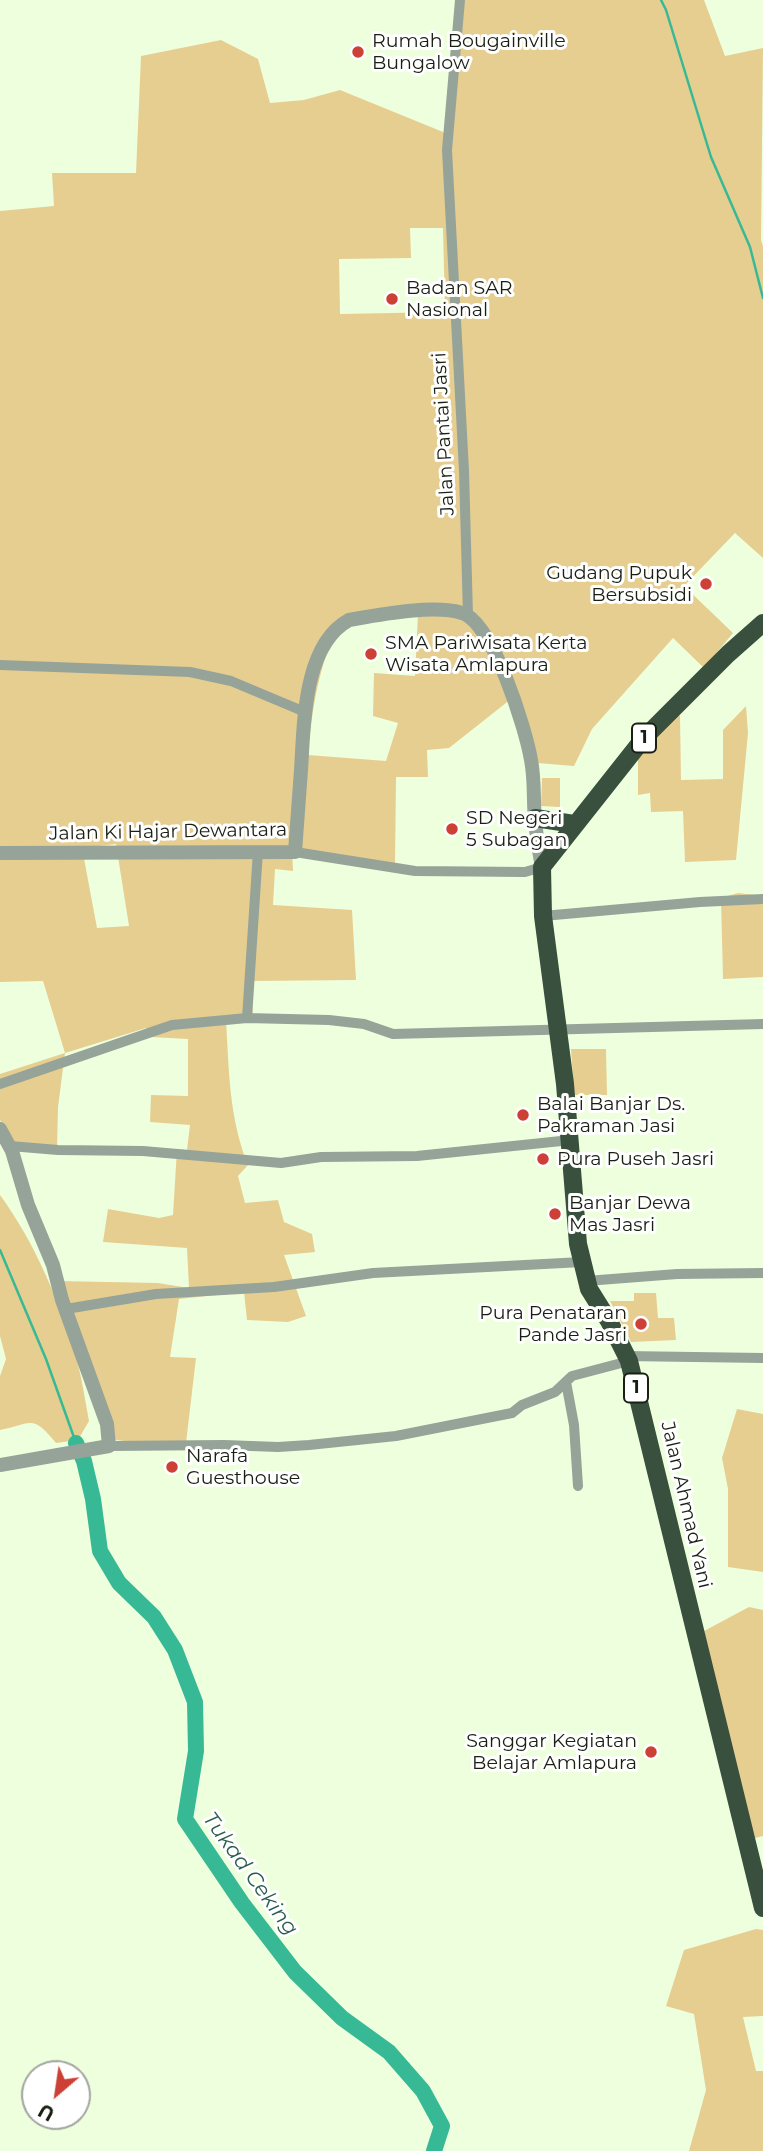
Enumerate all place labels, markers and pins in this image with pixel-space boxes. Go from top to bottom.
place label: Rumah Bougainville Bungalow [372,30,566,74]
marker: Rumah Bougainville Bungalow [350,44,366,60]
place label: Badan SAR Nasional [406,277,512,321]
marker: Badan SAR Nasional [384,291,400,307]
place label: Gudang Pupuk Bersubsidi [546,562,692,606]
marker: Gudang Pupuk Bersubsidi [698,576,714,592]
place label: SMA Pariwisata Kerta Wisata Amlapura [385,632,587,676]
marker: SMA Pariwisata Kerta Wisata Amlapura [363,646,379,662]
place label: SD Negeri 5 Subagan [466,807,567,851]
marker: SD Negeri 5 Subagan [444,821,460,837]
place label: Balai Banjar Ds. Pakraman Jasi [537,1093,685,1137]
marker: Balai Banjar Ds. Pakraman Jasi [515,1107,531,1123]
place label: Pura Puseh Jasri [557,1148,714,1170]
marker: Pura Puseh Jasri [535,1151,551,1167]
place label: Banjar Dewa Mas Jasri [569,1192,691,1236]
marker: Banjar Dewa Mas Jasri [547,1206,563,1222]
place label: Pura Penataran Pande Jasri [479,1302,627,1346]
marker: Pura Penataran Pande Jasri [633,1316,649,1332]
place label: Narafa Guesthouse [186,1445,300,1489]
marker: Narafa Guesthouse [164,1459,180,1475]
place label: Sanggar Kegiatan Belajar Amlapura [466,1730,637,1774]
marker: Sanggar Kegiatan Belajar Amlapura [643,1744,659,1760]

